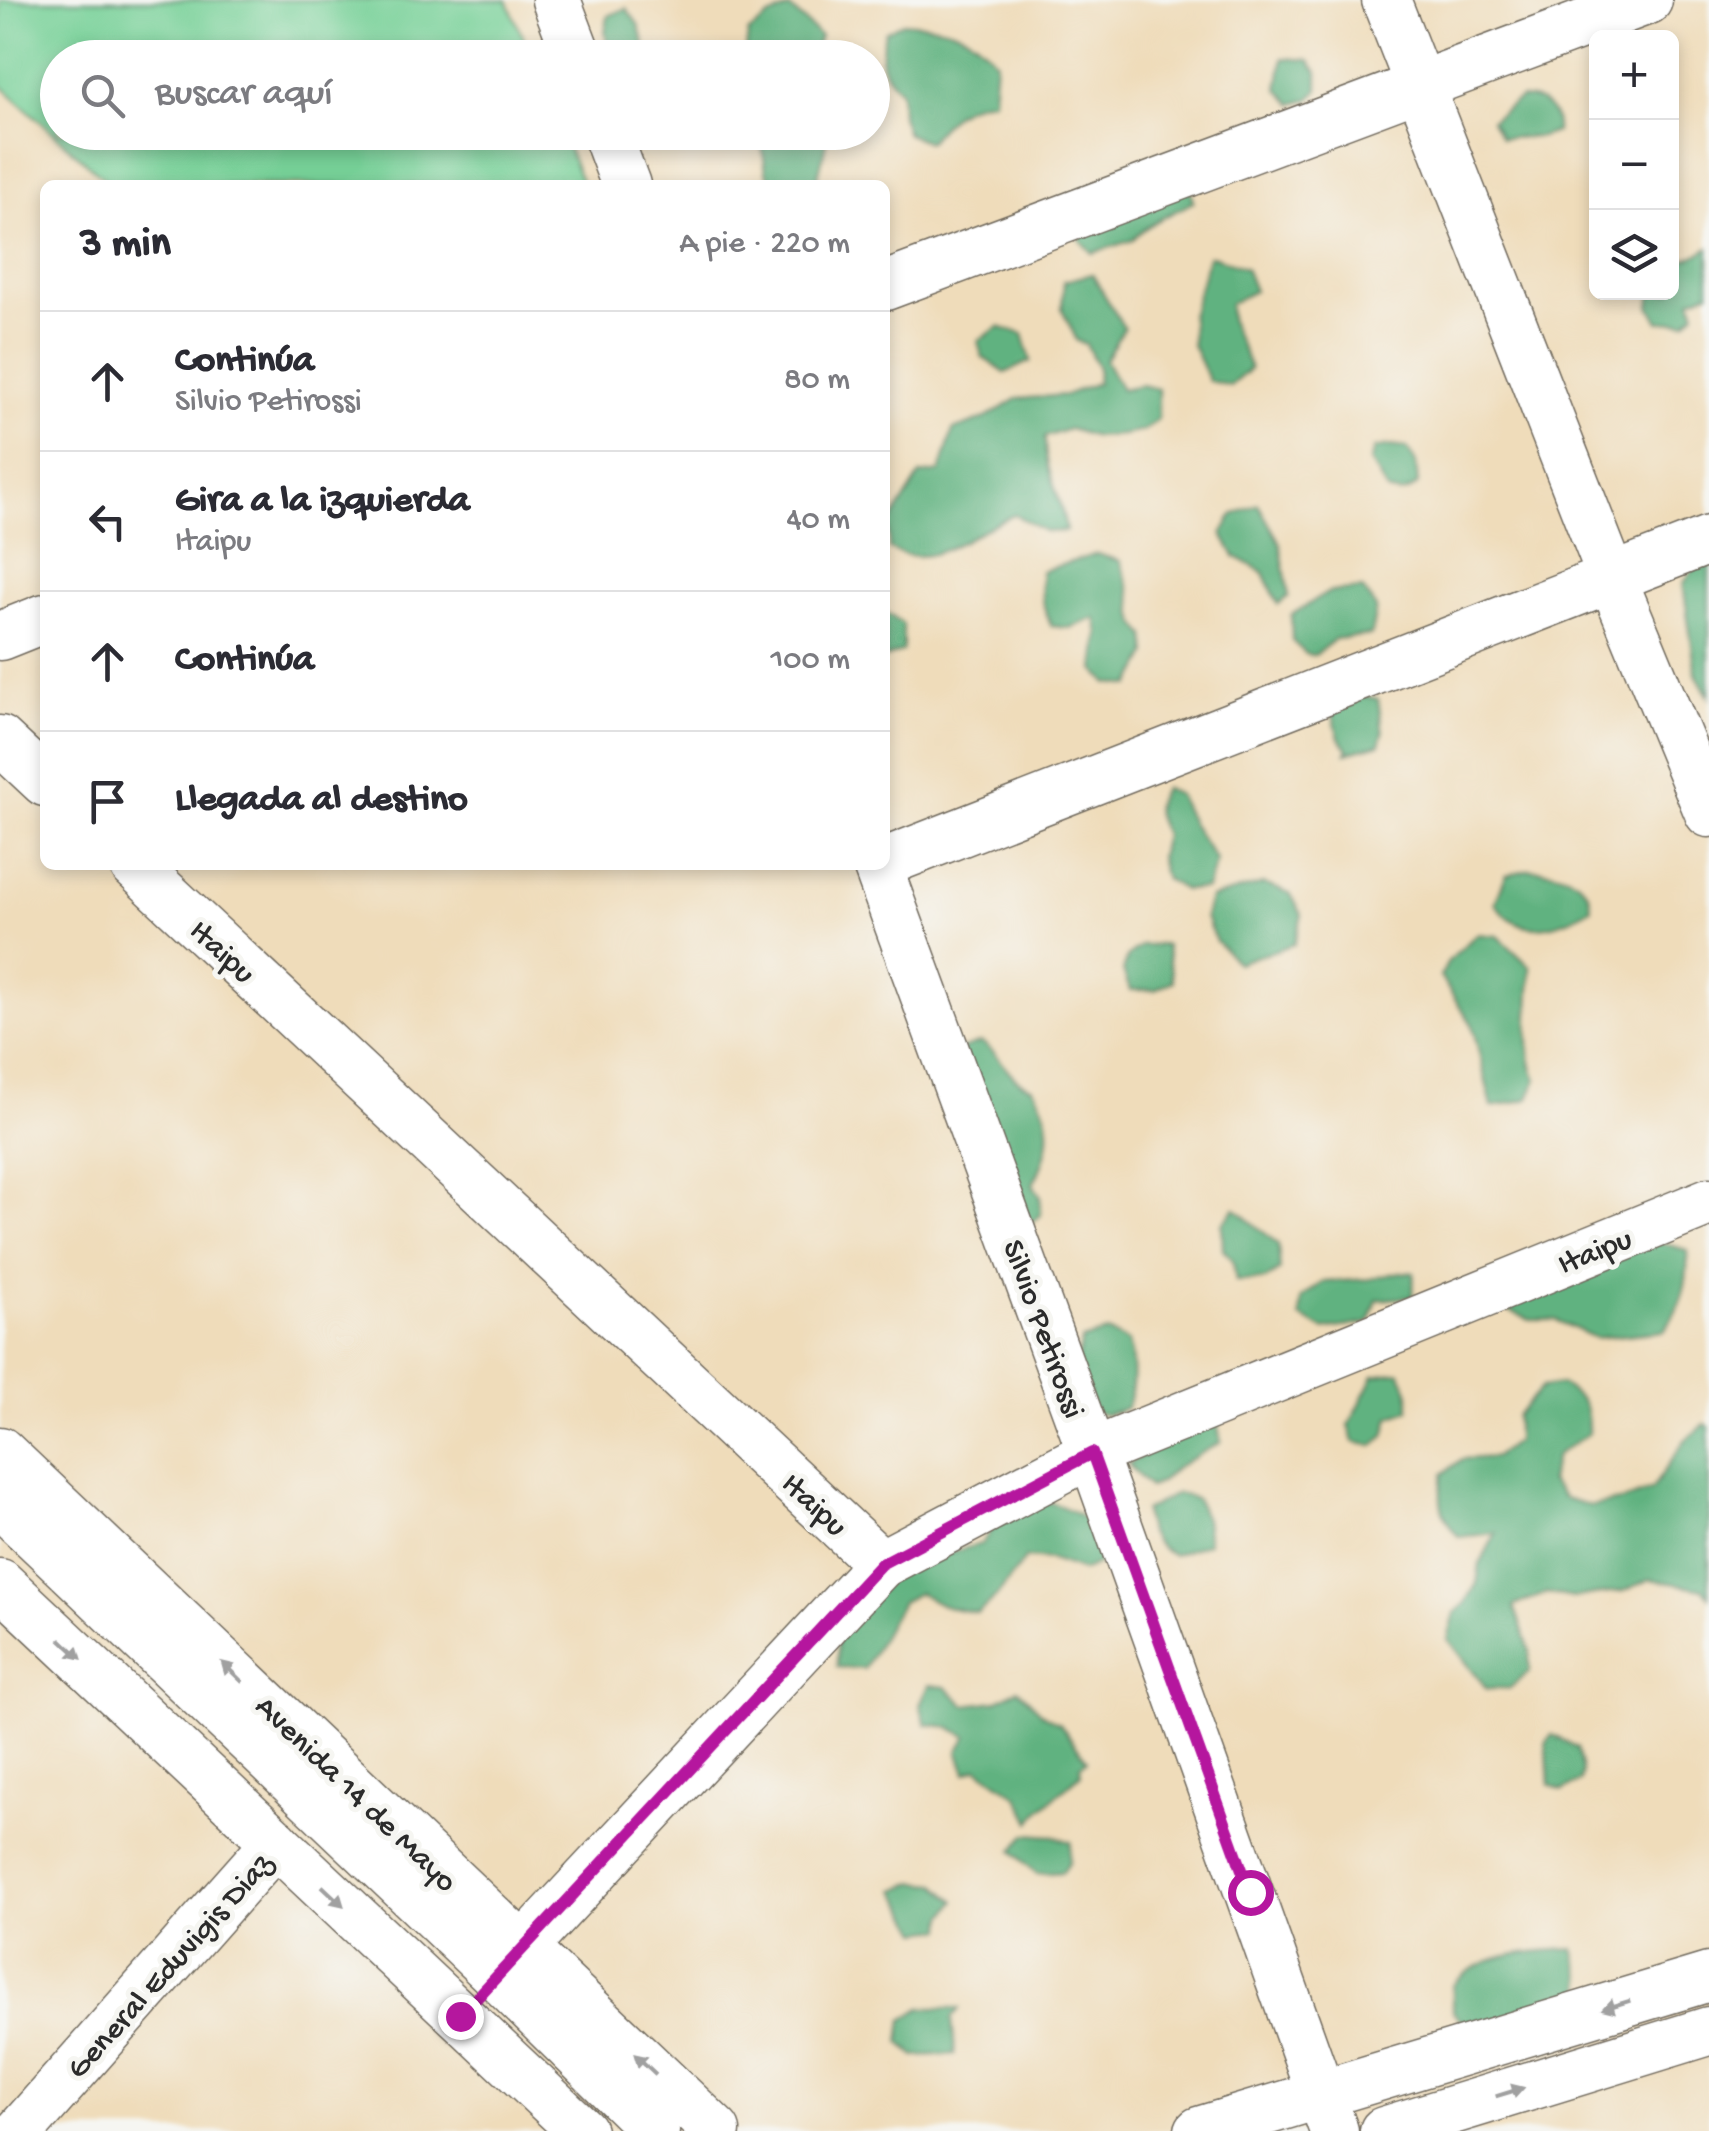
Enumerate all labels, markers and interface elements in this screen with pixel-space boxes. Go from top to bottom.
map controls [1589,30,1679,300]
button: + [1589,30,1679,120]
search box [40,40,890,150]
icon: search [75,68,130,123]
text: Buscar aquí [155,73,333,117]
button: − [1589,120,1679,210]
button: layers [1589,210,1679,300]
text: 3 min [80,221,171,270]
text: A pie · 220 m [679,226,850,264]
text: Continúa [175,340,314,384]
icon: ahead [80,354,135,409]
text: 80 m [784,362,850,400]
text: Silvio Petirossi [175,384,362,422]
text: Gira a la izquierda [175,480,470,524]
icon: left [80,494,135,549]
text: 40 m [786,502,850,540]
text: Itaipu [175,524,251,562]
icon: ahead [80,634,135,689]
text: Continúa [175,639,314,683]
text: 100 m [770,642,850,680]
icon: arrive [80,774,135,829]
text: Llegada al destino [175,779,468,823]
street label: Itaipu [180,914,261,994]
street label: Itaipu [1553,1222,1638,1286]
street label: Silvio Petirossi [992,1236,1091,1424]
street label: Itaipu [772,1467,853,1547]
one-way arrow [59,1637,83,1660]
one-way arrow [220,1661,244,1684]
street label: Avenida 14 de Mayo [245,1689,464,1902]
street label: General Eduvigis Diaz [60,1846,284,2088]
route start [1228,1870,1274,1916]
one-way arrow [321,1884,345,1907]
route end [438,1994,484,2040]
one-way arrow [1600,1998,1630,2013]
one-way arrow [634,2053,658,2076]
one-way arrow [1496,2084,1526,2099]

